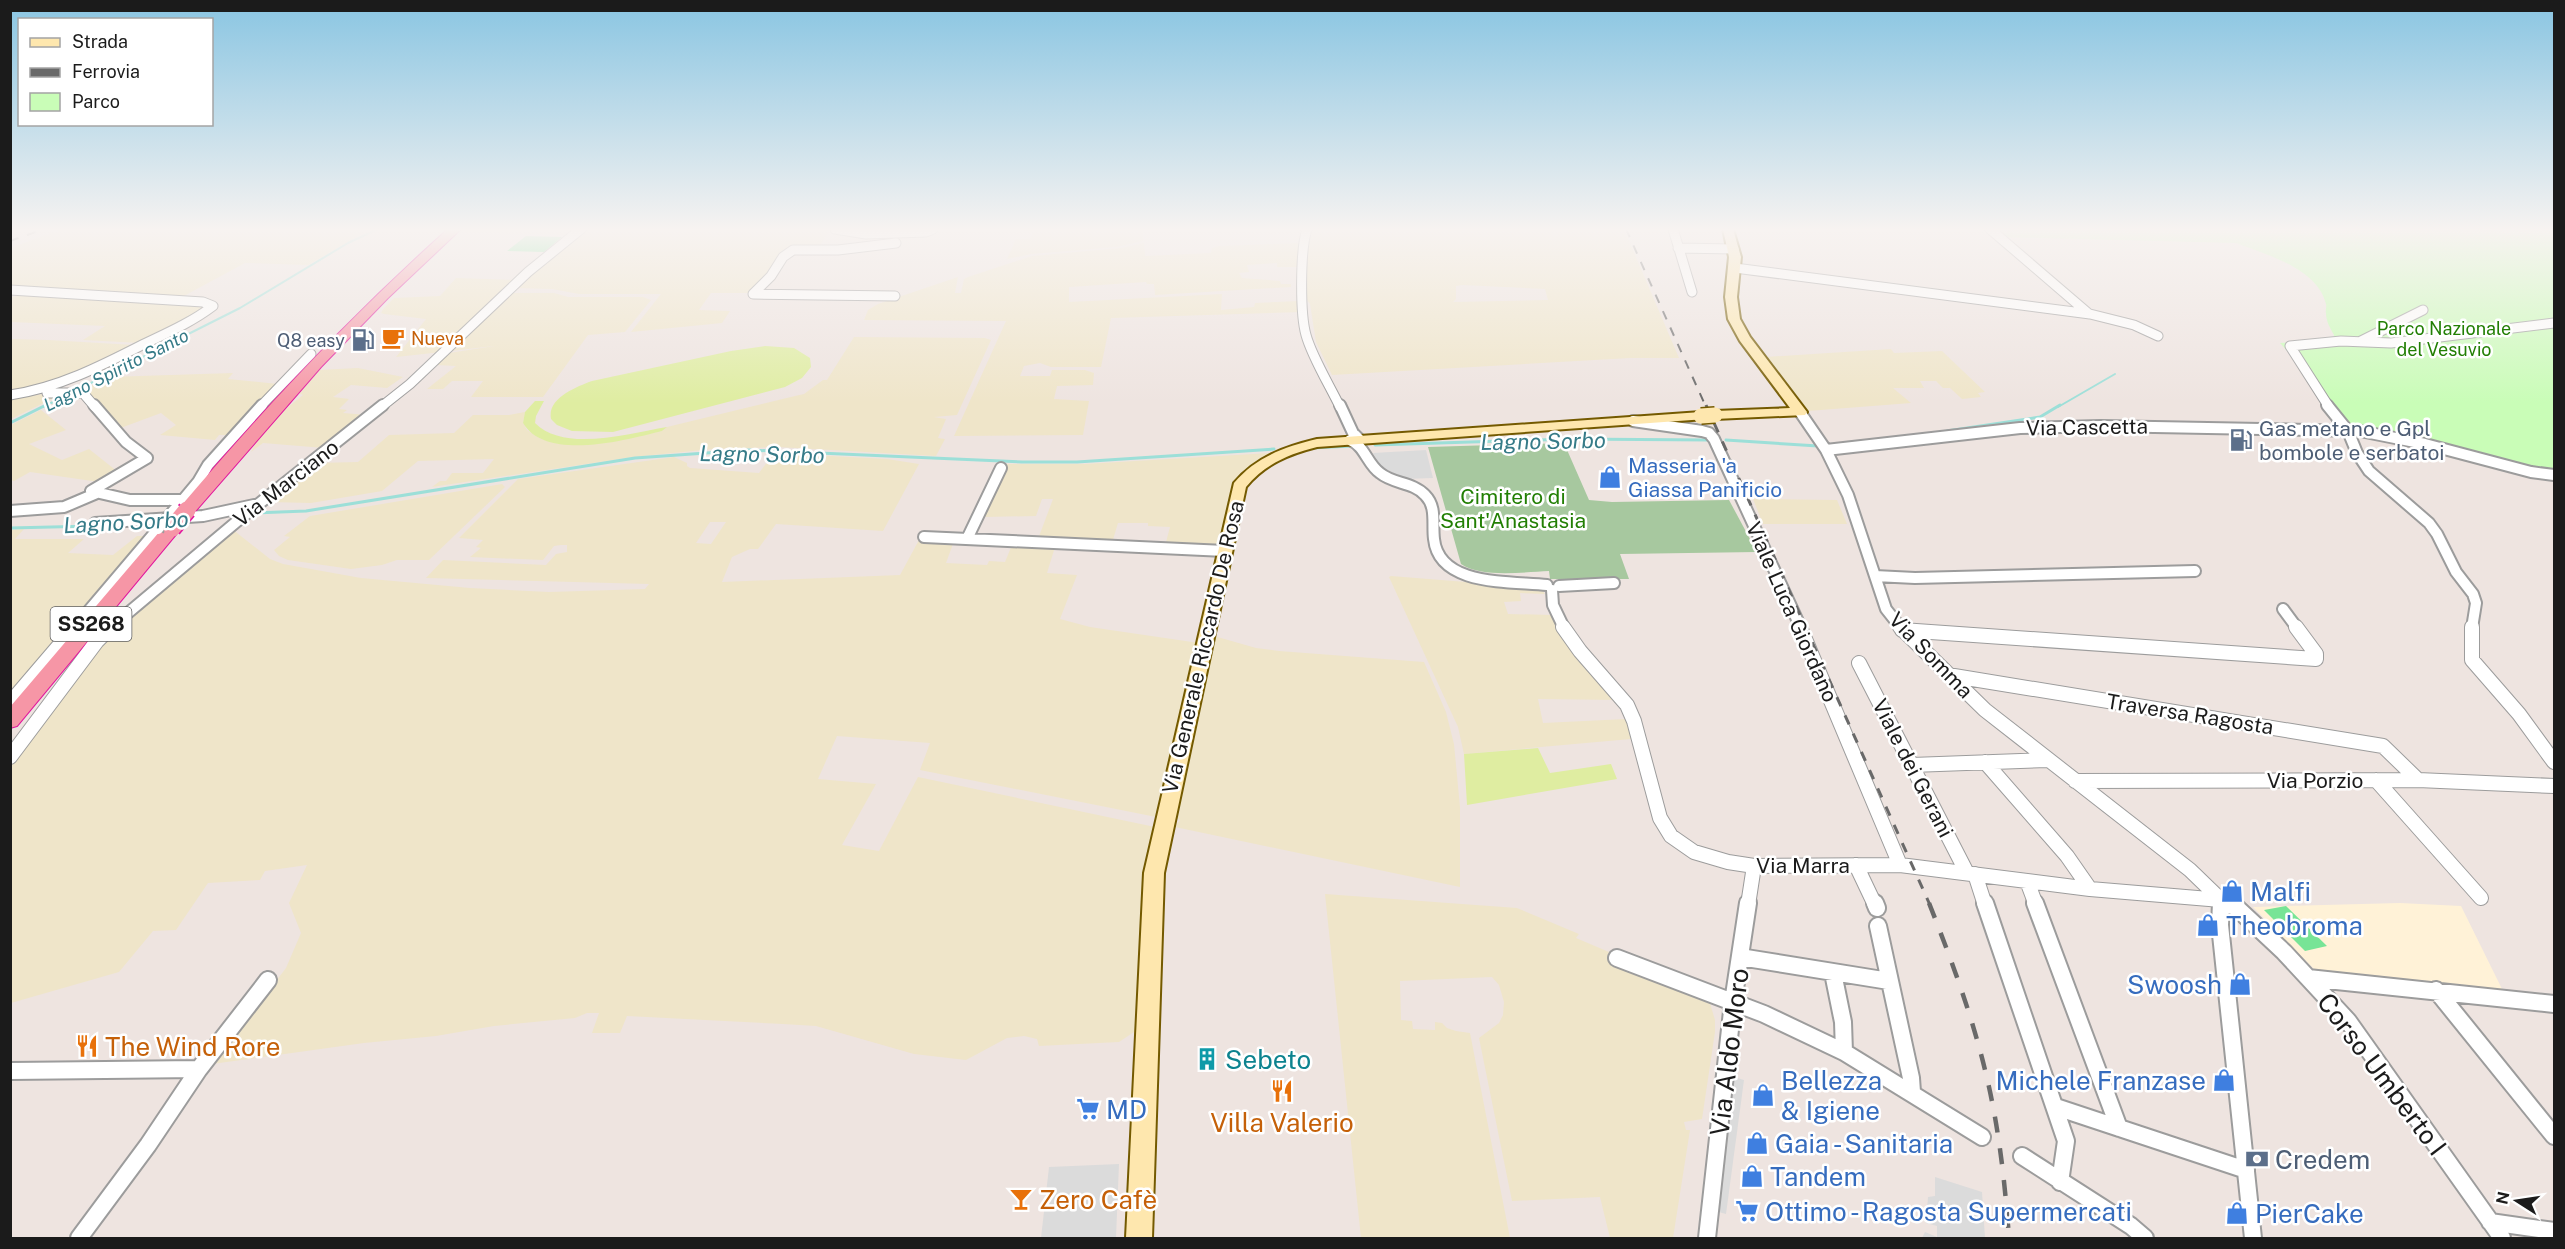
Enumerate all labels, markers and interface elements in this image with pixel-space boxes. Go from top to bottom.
legend [18,18,213,126]
text: Strada [72,31,128,52]
text: Ferrovia [72,61,140,82]
text: Parco [72,91,120,112]
park label: Parco Nazionale del Vesuvio [2377,318,2511,360]
water label: Lagno Spirito Santo [40,324,192,416]
cafe icon: Nueva [380,325,406,351]
fuel station icon: Q8 easy [350,327,376,353]
place label: Nueva [411,328,464,349]
place label: Q8 easy [277,330,345,351]
street label: Via Cascetta [2026,413,2148,441]
place label: Gas metano e Gpl bombole e serbatoi [2259,416,2445,465]
water label: Lagno Sorbo [1480,427,1606,455]
fuel station icon: Gas metano e Gpl bombole e serbatoi [2228,427,2254,453]
street label: Via Marciano [229,434,343,532]
water label: Lagno Sorbo [699,440,825,468]
place label: Masseria 'a Giassa Panificio [1628,453,1782,502]
shop icon: Masseria 'a Giassa Panificio [1597,464,1623,490]
park label: Cimitero di Sant'Anastasia [1440,484,1586,533]
street label: Via Generale Riccardo De Rosa [1157,498,1249,796]
water label: Lagno Sorbo [63,506,189,538]
street label: Viale Luca Giordano [1741,518,1843,706]
road number: SS268 [50,607,132,641]
street label: Via Somma [1884,607,1978,703]
street label: Traversa Ragosta [2105,688,2275,740]
street label: Viale dei Gerani [1867,695,1959,841]
street label: Via Porzio [2267,768,2363,793]
street label: Via Marra [1756,853,1850,878]
place label: Malfi [2250,876,2311,907]
shop icon: Malfi [2219,878,2245,904]
place label: Theobroma [2226,910,2363,941]
shop icon: Theobroma [2195,912,2221,938]
street label: Via Aldo Moro [1703,966,1755,1138]
place label: Swoosh [2127,969,2222,1000]
shop icon: Swoosh [2227,971,2253,997]
street label: Corso Umberto I [2311,987,2453,1161]
place label: The Wind Rore [105,1031,280,1062]
restaurant icon: The Wind Rore [74,1033,100,1059]
place label: Sebeto [1225,1044,1311,1075]
building icon: Sebeto [1194,1046,1220,1072]
place label: Bellezza & Igiene [1781,1065,1882,1126]
place label: Michele Franzase [1996,1065,2206,1096]
shop icon: Michele Franzase [2211,1067,2237,1093]
restaurant icon: Villa Valerio [1269,1078,1295,1104]
shop icon: Bellezza & Igiene [1750,1082,1776,1108]
place label: MD [1106,1094,1147,1125]
supermarket icon: MD [1075,1096,1101,1122]
place label: Villa Valerio [1210,1107,1354,1138]
place label: Gaia - Sanitaria [1775,1128,1953,1159]
shop icon: Gaia - Sanitaria [1744,1130,1770,1156]
place label: Credem [2275,1144,2370,1175]
bank icon: Credem [2244,1146,2270,1172]
place label: Tandem [1770,1161,1866,1192]
shop icon: Tandem [1739,1163,1765,1189]
north arrow [2487,1171,2547,1231]
place label: Zero Cafè [1039,1184,1157,1215]
bar icon: Zero Cafè [1008,1186,1034,1212]
text: N [2492,1190,2513,1206]
place label: Ottimo - Ragosta Supermercati [1765,1196,2132,1227]
supermarket icon: Ottimo - Ragosta Supermercati [1734,1198,1760,1224]
place label: PierCake [2255,1198,2364,1229]
shop icon: PierCake [2224,1200,2250,1226]

